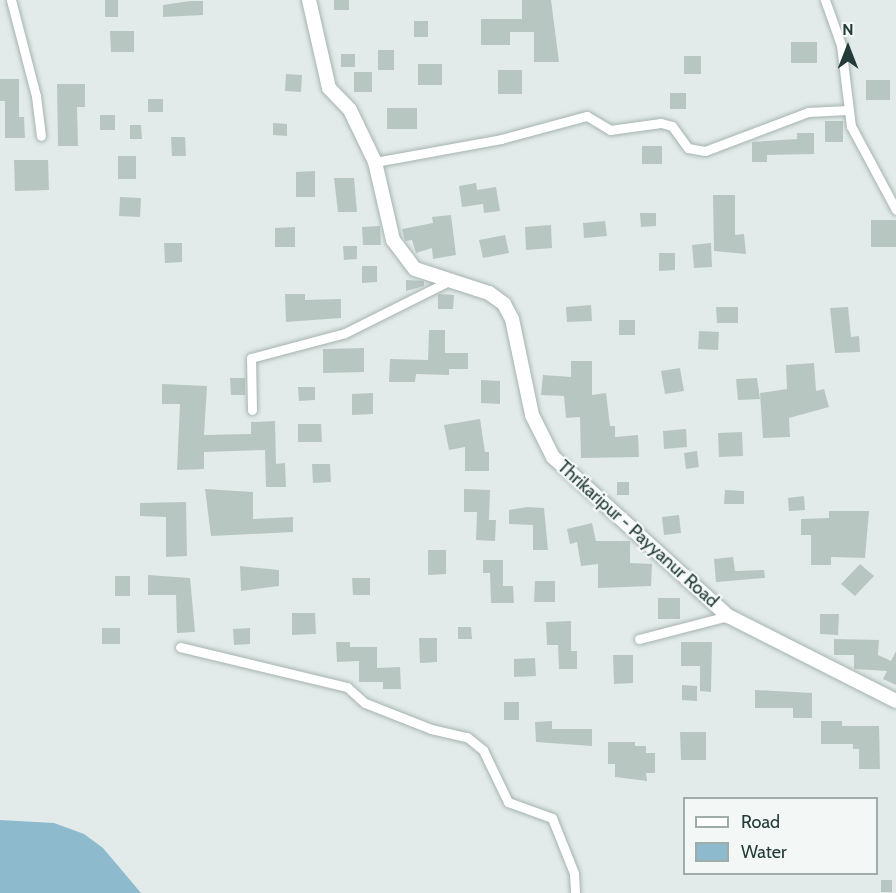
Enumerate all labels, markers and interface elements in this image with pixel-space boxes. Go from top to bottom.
north arrow [818,18,878,78]
text: N [842,20,854,39]
street label: Thrikaripur - Payyanur Road [553,456,723,612]
legend [683,797,878,875]
text: Road [741,811,780,833]
text: Water [741,841,787,863]

